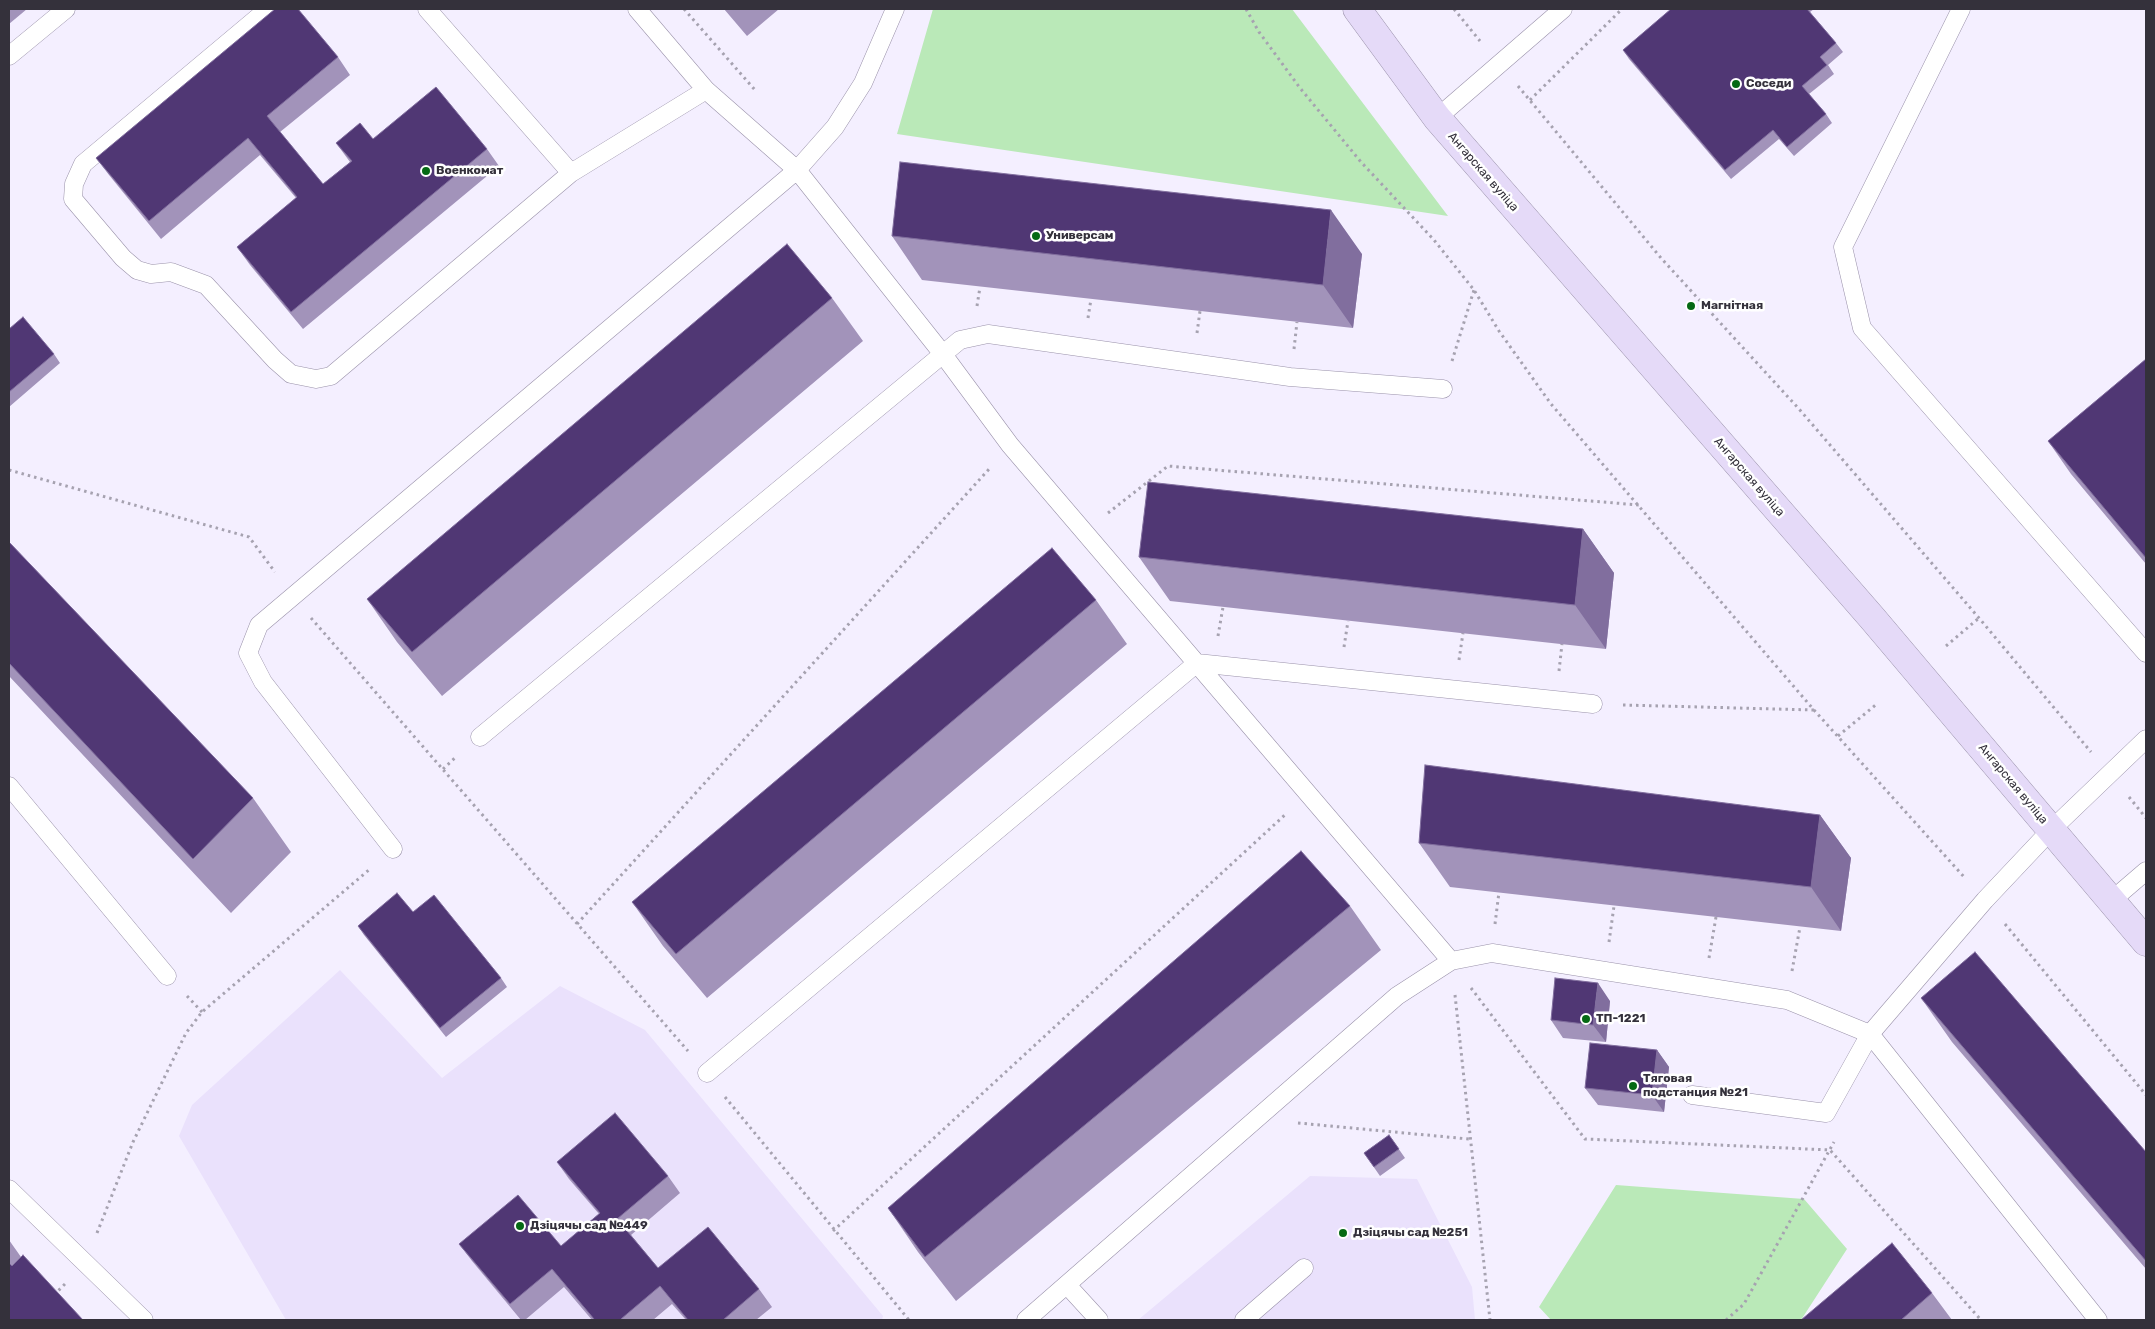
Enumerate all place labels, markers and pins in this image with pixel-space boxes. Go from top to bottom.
place label: Соседи [1746,77,1791,91]
marker: Соседи [1730,78,1742,90]
place label: Военкомат [436,164,503,178]
marker: Военкомат [420,165,432,177]
place label: Универсам [1046,229,1113,243]
marker: Универсам [1030,230,1042,242]
place label: Магнітная [1701,299,1763,313]
marker: Магнітная [1685,300,1697,312]
place label: ТП-1221 [1596,1012,1645,1026]
marker: ТП-1221 [1580,1013,1592,1025]
place label: Тяговая подстанция №21 [1643,1072,1748,1100]
marker: Тяговая подстанция №21 [1627,1080,1639,1092]
place label: Дзіцячы сад №449 [530,1219,648,1233]
marker: Дзіцячы сад №449 [514,1220,526,1232]
place label: Дзіцячы сад №251 [1353,1226,1468,1240]
marker: Дзіцячы сад №251 [1337,1227,1349,1239]

